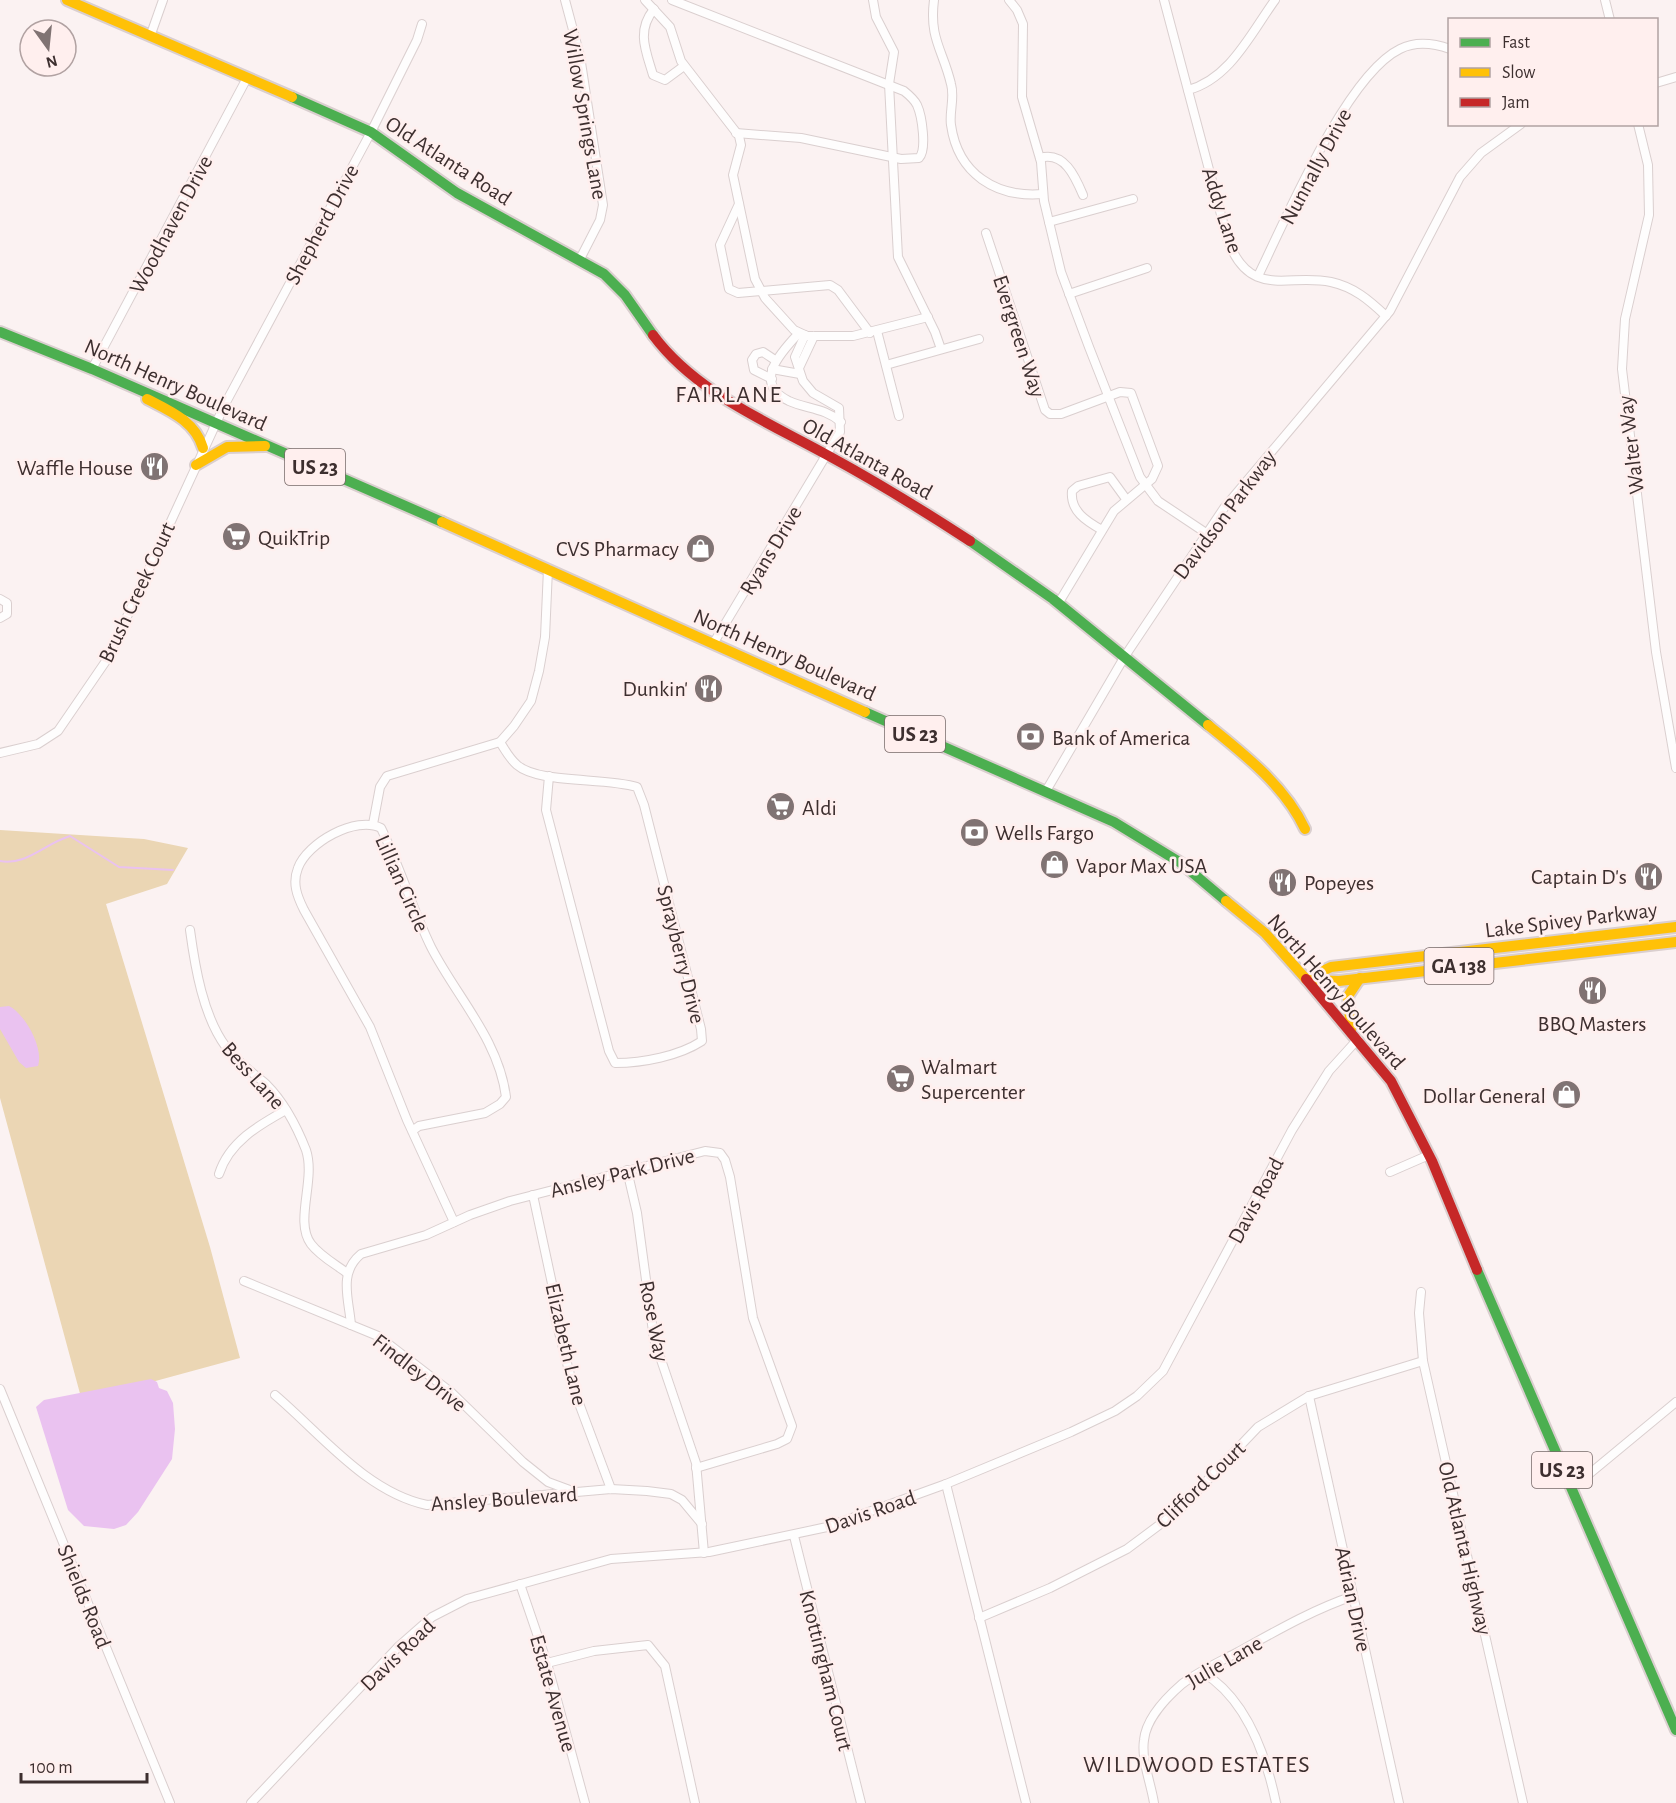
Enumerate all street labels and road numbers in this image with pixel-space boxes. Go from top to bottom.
street label: Willow Springs Lane [559,27,611,201]
street label: Nunnally Drive [1276,105,1356,228]
street label: Old Atlanta Road [382,112,515,210]
street label: Woodhaven Drive [125,152,216,297]
street label: Shepherd Drive [281,161,363,288]
street label: Addy Lane [1198,165,1246,256]
street label: Evergreen Way [989,273,1049,401]
street label: North Henry Boulevard [81,335,270,435]
street label: Walter Way [1614,394,1648,496]
street label: Old Atlanta Road [799,414,936,504]
street label: Davidson Parkway [1169,445,1281,583]
road number: US 23 [285,449,345,485]
street label: Ryans Drive [736,502,806,599]
street label: Brush Creek Court [95,519,179,666]
street label: North Henry Boulevard [690,605,879,705]
road number: US 23 [885,716,945,752]
street label: Lillian Circle [371,832,433,935]
street label: Sprayberry Drive [653,883,709,1026]
street label: Lake Spivey Parkway [1484,898,1659,941]
street label: North Henry Boulevard [1263,910,1409,1073]
road number: GA 138 [1424,948,1494,984]
street label: Bess Lane [218,1038,289,1114]
street label: Ansley Park Drive [548,1144,697,1202]
street label: Davis Road [1224,1154,1288,1247]
street label: Rose Way [635,1279,673,1364]
street label: Elizabeth Lane [541,1281,591,1407]
street label: Findley Drive [368,1330,470,1416]
street label: Clifford Court [1152,1437,1250,1532]
road number: US 23 [1532,1452,1592,1488]
street label: Old Atlanta Highway [1434,1459,1496,1638]
street label: Ansley Boulevard [430,1483,578,1515]
street label: Davis Road [822,1486,918,1538]
street label: Shields Road [53,1542,115,1651]
street label: Adrian Drive [1331,1545,1375,1654]
street label: Knottingham Court [795,1588,857,1753]
street label: Davis Road [356,1614,439,1695]
street label: Estate Avenue [526,1632,580,1754]
street label: Julie Lane [1183,1632,1266,1692]

